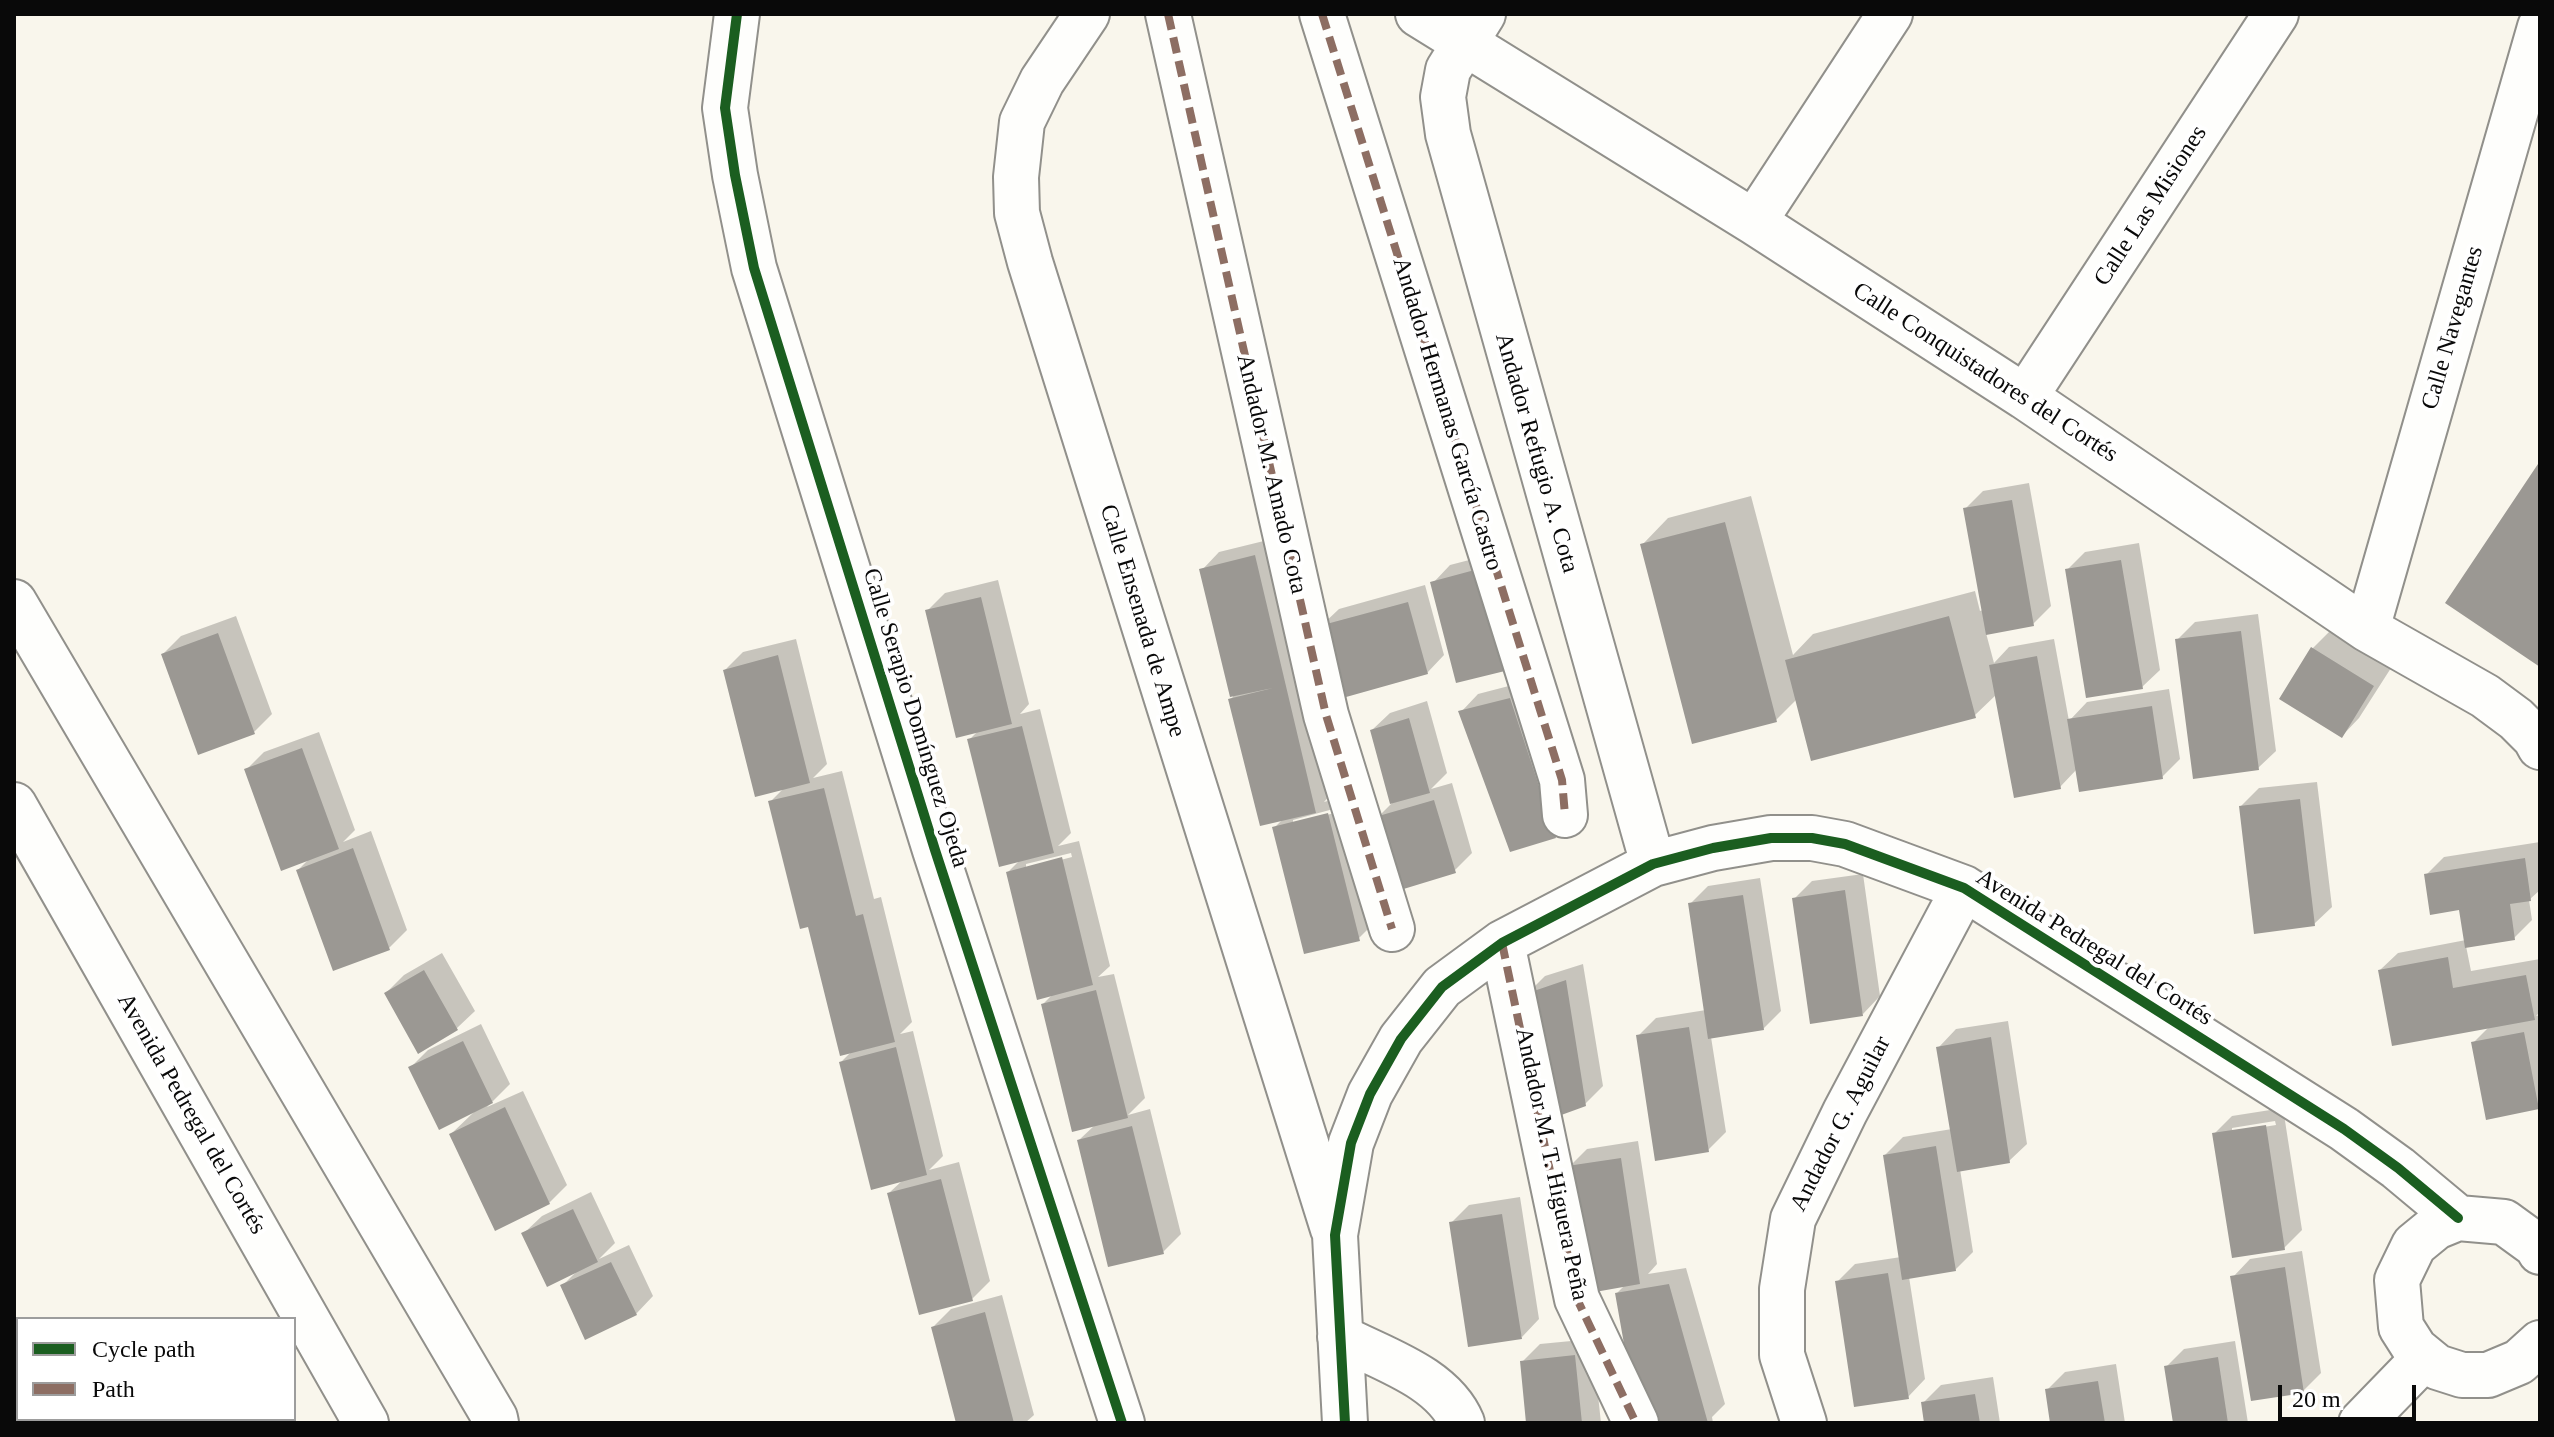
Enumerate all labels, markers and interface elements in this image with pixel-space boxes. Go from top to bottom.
street label: Calle Las Misiones [2088,120,2214,292]
street label: Calle Navegantes [2416,243,2490,413]
street label: Andador Hermanas García Castro [1386,254,1508,574]
street label: Calle Conquistadores del Cortés [1847,277,2123,469]
street label: Andador Refugio A. Cota [1488,330,1584,576]
street label: Andador M. Amado Cota [1229,351,1313,597]
street label: Calle Ensenada de Ampe [1093,501,1191,741]
street label: Calle Serapio Domínguez Ojeda [856,565,974,871]
street label: Avenida Pedregal del Cortés [1970,863,2218,1033]
street label: Avenida Pedregal del Cortés [110,988,272,1240]
street label: Andador M. T. Higuera Peña [1508,1025,1594,1303]
street label: Andador G. Aguilar [1784,1032,1898,1216]
legend [16,1317,296,1421]
text: Cycle path [92,1336,195,1362]
scale bar [2282,1369,2420,1419]
text: Path [92,1376,135,1402]
text: 20 m [2292,1386,2341,1412]

